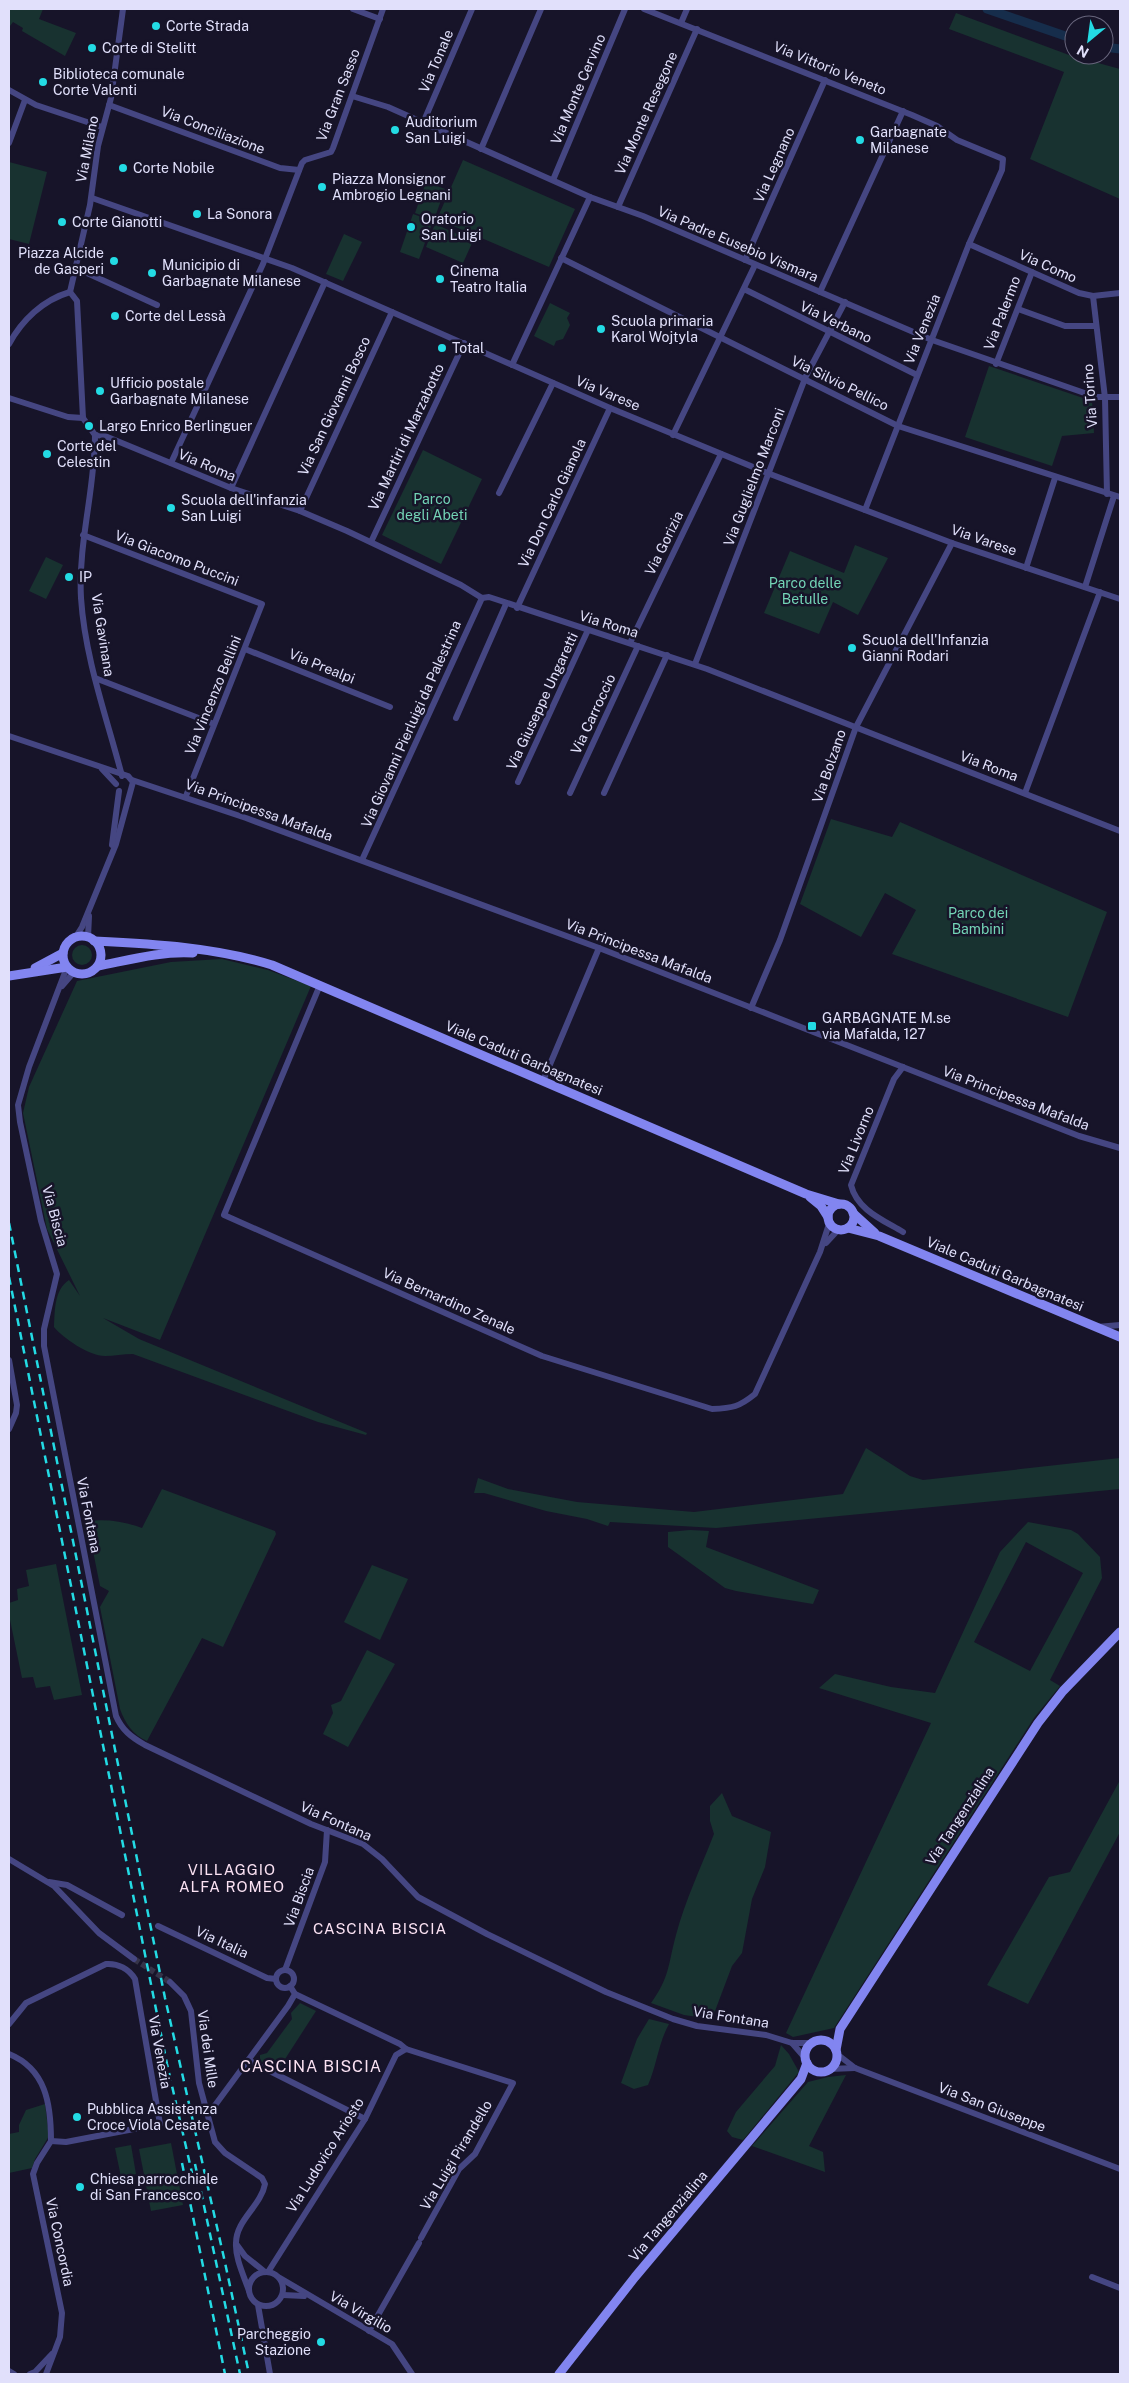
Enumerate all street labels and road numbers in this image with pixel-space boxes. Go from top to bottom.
street label: Via Tonale [416,27,456,95]
street label: Via Monte Cervino [548,31,609,147]
street label: Via Vittorio Veneto [771,38,889,98]
street label: Via Gran Sasso [313,46,363,144]
street label: Via Monte Resegone [612,49,680,177]
street label: Via Conciliazione [159,103,267,157]
street label: Via Milano [73,114,101,184]
street label: Via Legnano [750,125,798,205]
street label: Via Padre Eusebio Vismara [655,203,821,285]
street label: Via Como [1017,246,1079,286]
street label: Via Palermo [981,274,1023,352]
street label: Via Venezia [901,292,943,366]
street label: Via Verbano [797,298,875,346]
street label: Via San Giovanni Bosco [295,334,373,478]
street label: Via Silvio Pellico [789,352,891,414]
street label: Via Martiri di Marzabotto [365,361,447,513]
street label: Via Torino [1080,363,1100,429]
street label: Via Varese [573,372,643,414]
street label: Via Guglielmo Marconi [720,406,788,548]
street label: Via Don Carlo Gianola [515,436,589,570]
street label: Via Roma [176,446,238,484]
street label: Via Gorizia [642,508,686,578]
street label: Via Varese [949,521,1019,559]
street label: Via Giacomo Puccini [113,527,241,589]
street label: Via Gavinana [89,592,117,678]
street label: Via Roma [577,607,641,641]
street label: Via Giovanni Pierluigi da Palestrina [358,618,464,830]
street label: Via Giuseppe Ungaretti [503,630,581,772]
street label: Via Vincenzo Bellini [182,633,244,757]
street label: Via Prealpi [287,645,357,687]
street label: Via Carroccio [567,671,619,757]
street label: Via Bolzano [809,727,849,805]
street label: Via Roma [958,748,1020,784]
street label: Via Principessa Mafalda [183,776,335,844]
street label: Via Principessa Mafalda [563,916,715,986]
street label: Viale Caduti Garbagnatesi [443,1018,605,1098]
street label: Via Principessa Mafalda [940,1063,1092,1133]
street label: Via Livorno [835,1104,877,1176]
street label: Via Biscia [39,1184,71,1248]
street label: Viale Caduti Garbagnatesi [924,1234,1086,1314]
street label: Via Bernardino Zenale [380,1264,518,1338]
street label: Via Fontana [74,1476,104,1554]
street label: Via Tangenzialina [922,1764,998,1868]
street label: Via Fontana [298,1798,374,1844]
street label: Via Biscia [281,1865,317,1929]
street label: Via Italia [193,1923,251,1961]
street label: Via Fontana [692,2003,770,2031]
street label: Via dei Mille [195,2009,221,2089]
street label: Via Venezia [146,2014,174,2090]
street label: Via San Giuseppe [936,2079,1048,2135]
street label: Via Ludovico Ariosto [283,2094,367,2215]
street label: Via Luigi Pirandello [417,2097,495,2213]
street label: Via Tangenzialina [625,2167,711,2265]
street label: Via Concordia [43,2196,77,2288]
street label: Via Virgilio [327,2288,395,2336]

